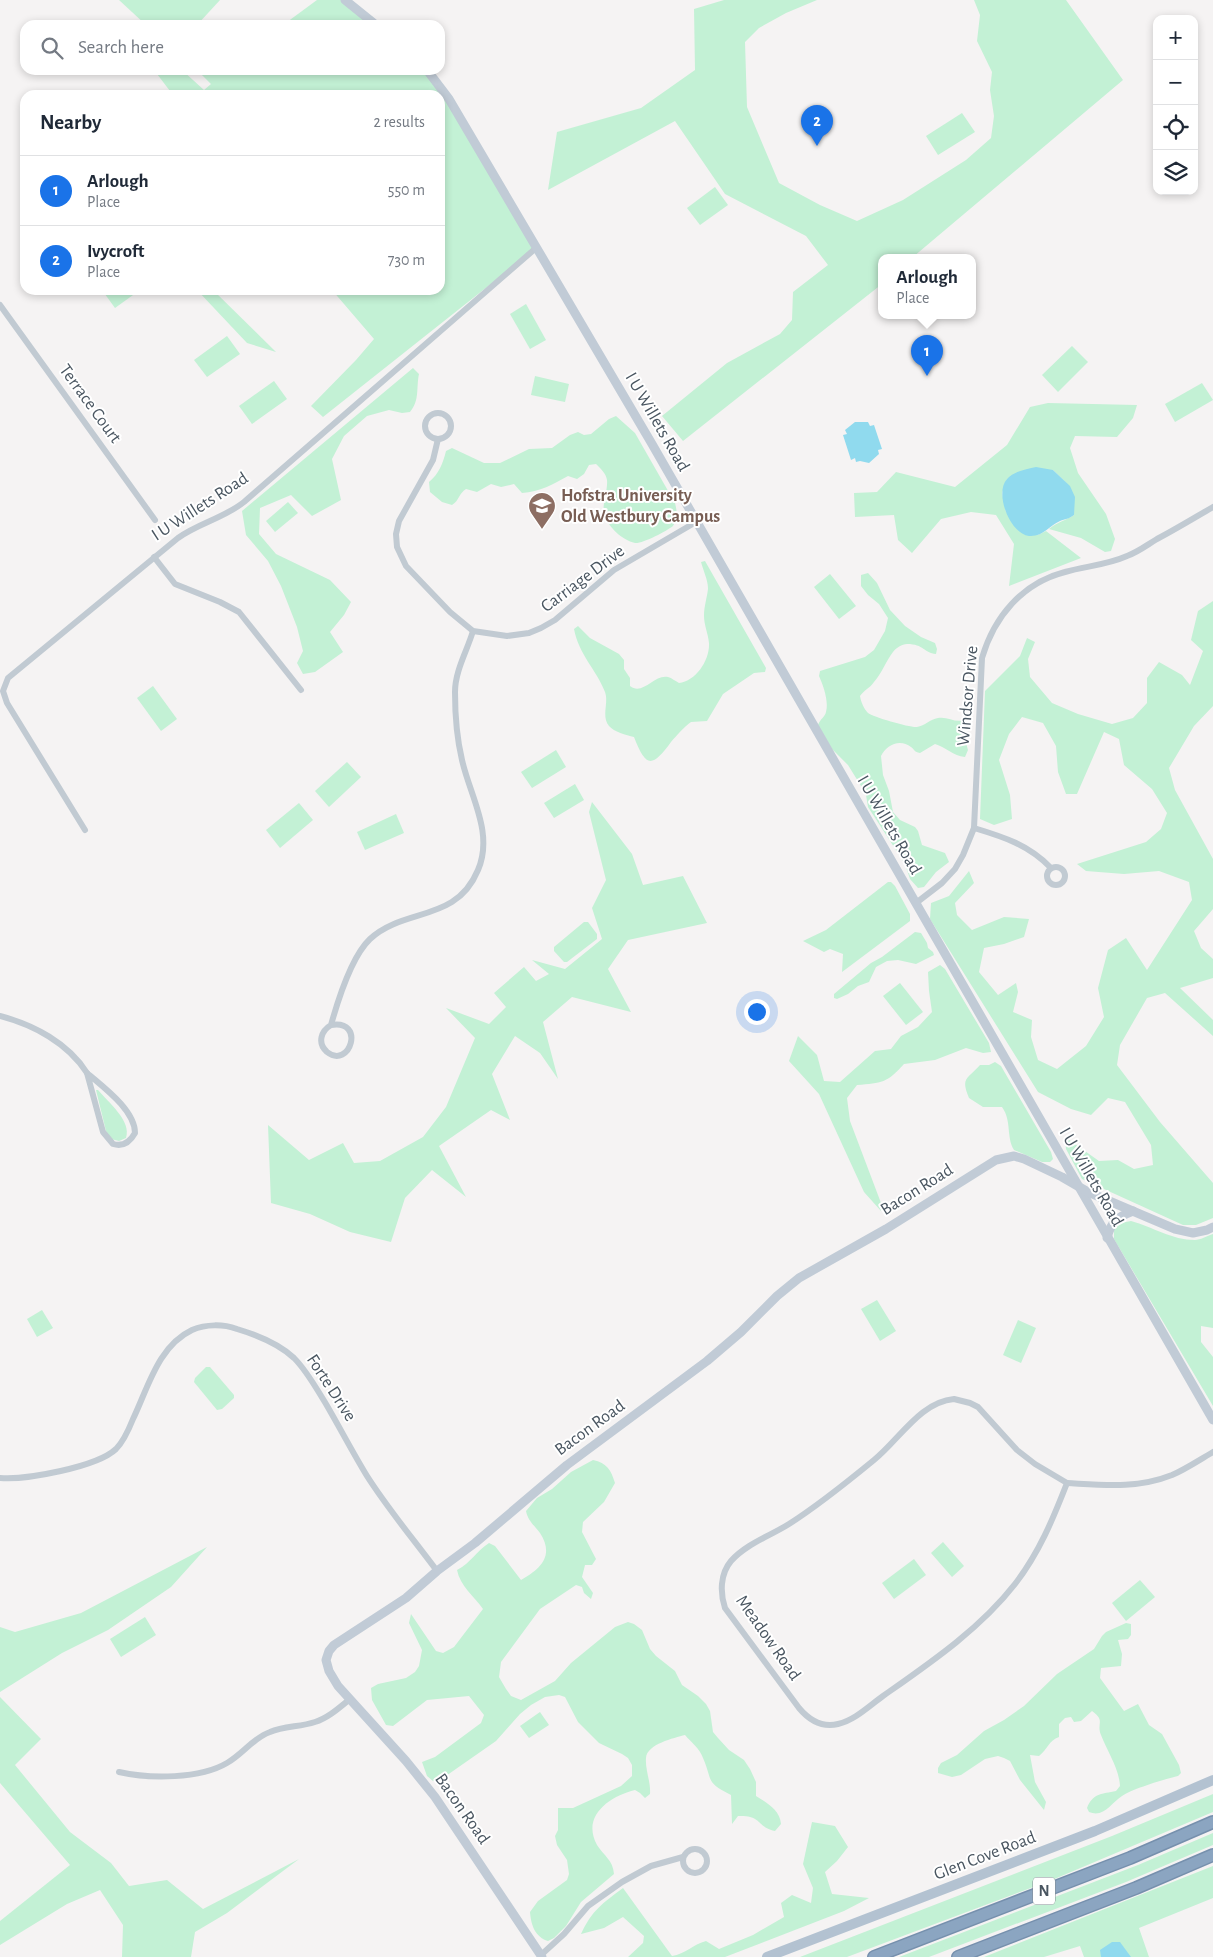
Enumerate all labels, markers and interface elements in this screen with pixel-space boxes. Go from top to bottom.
map controls [1153,15,1198,195]
button: + [1153,15,1198,60]
search box [20,20,445,75]
icon: search [38,34,66,62]
text: Search here [78,38,164,57]
button: − [1153,60,1198,105]
pin: 2 [801,105,833,146]
button: locate [1153,105,1198,150]
text: Nearby [40,112,101,133]
text: 2 results [373,114,425,130]
button: layers [1153,150,1198,195]
text: Arlough [87,172,149,191]
text: 1 [53,182,59,198]
text: 550 m [388,182,425,198]
text: Place [87,194,120,210]
text: Ivycroft [87,242,144,261]
text: 2 [52,252,60,268]
text: 730 m [388,252,425,268]
popup [878,254,976,319]
text: Place [87,264,120,280]
text: Arlough [896,268,958,287]
text: Place [896,290,929,306]
pin: 1 [911,335,943,376]
street label: Terrace Court [56,361,125,447]
street label: I U Willets Road [621,370,693,474]
street label: I U Willets Road [149,469,251,545]
place label: Hofstra University Old Westbury Campus [561,487,720,526]
school or university icon: Hofstra University Old Westbury Campus [527,491,557,530]
street label: Carriage Drive [538,542,628,616]
street label: Windsor Drive [955,645,981,747]
street label: I U Willets Road [853,773,925,877]
your location [744,999,770,1025]
street label: I U Willets Road [1055,1125,1127,1229]
street label: Bacon Road [878,1161,956,1219]
street label: Forte Drive [303,1351,359,1425]
street label: Bacon Road [552,1397,628,1459]
street label: Meadow Road [732,1592,804,1684]
street label: Bacon Road [431,1770,493,1848]
street label: Glen Cove Road [932,1828,1038,1884]
road number: N [1033,1878,1055,1904]

